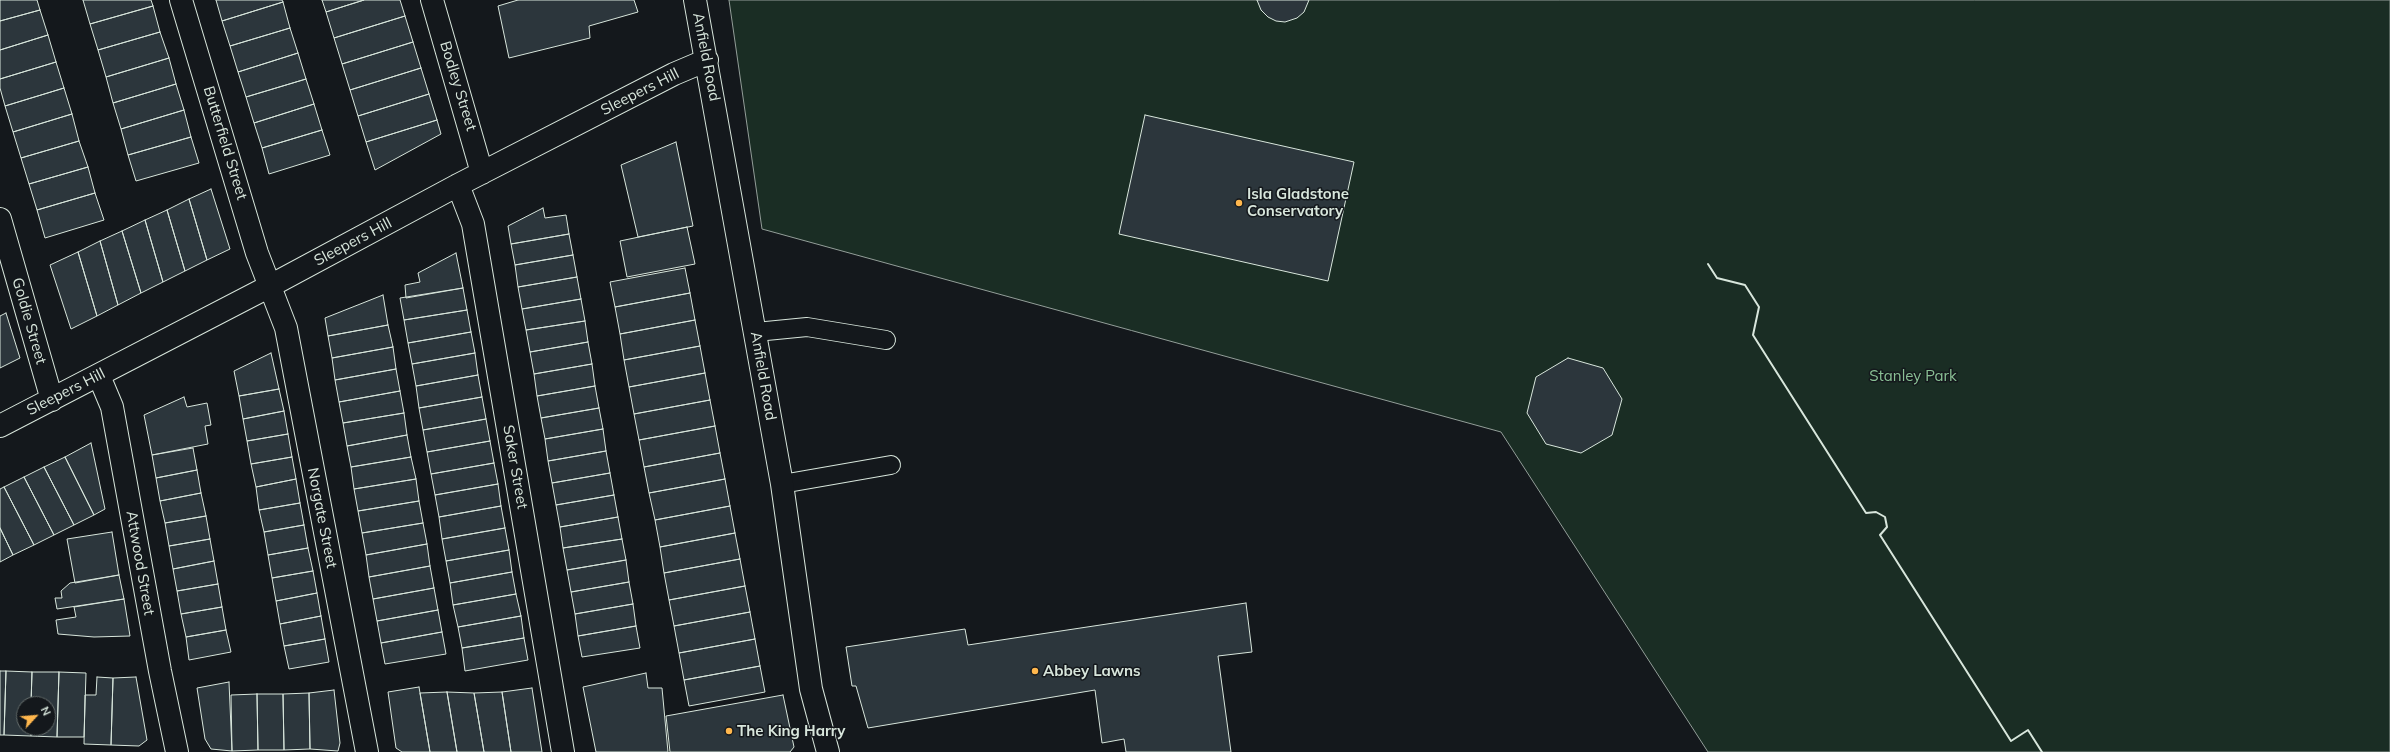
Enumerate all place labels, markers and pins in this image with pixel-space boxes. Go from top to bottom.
place label: Isla Gladstone Conservatory [1247,185,1349,220]
marker: Isla Gladstone Conservatory [1234,198,1244,208]
place label: Abbey Lawns [1043,662,1141,680]
marker: Abbey Lawns [1030,666,1040,676]
place label: The King Harry [737,722,845,740]
marker: The King Harry [724,726,734,736]

